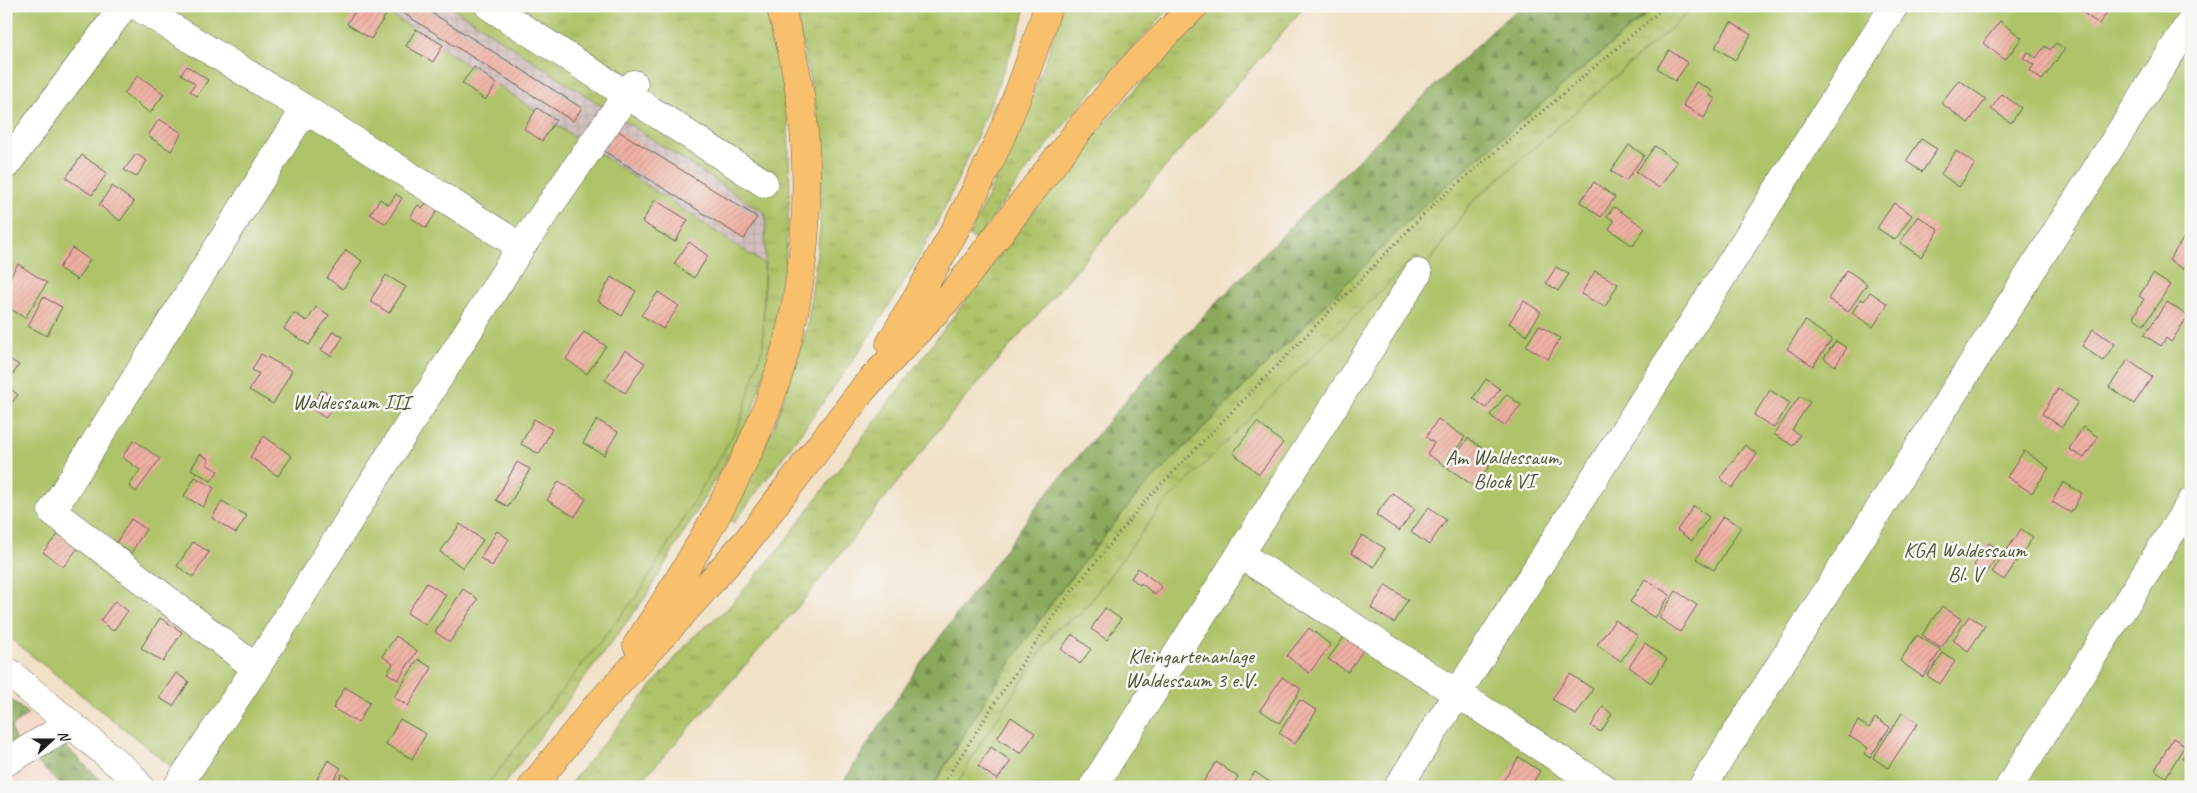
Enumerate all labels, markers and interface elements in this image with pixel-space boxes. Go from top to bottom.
park label: Waldessaum III [292,389,414,415]
park label: Am Waldessaum, Block VI [1446,444,1562,494]
park label: KGA Waldessaum Bl. V [1903,537,2028,587]
park label: Kleingartenanlage Waldessaum 3 e.V. [1125,643,1258,693]
north arrow [28,716,78,766]
text: N [54,728,74,745]

